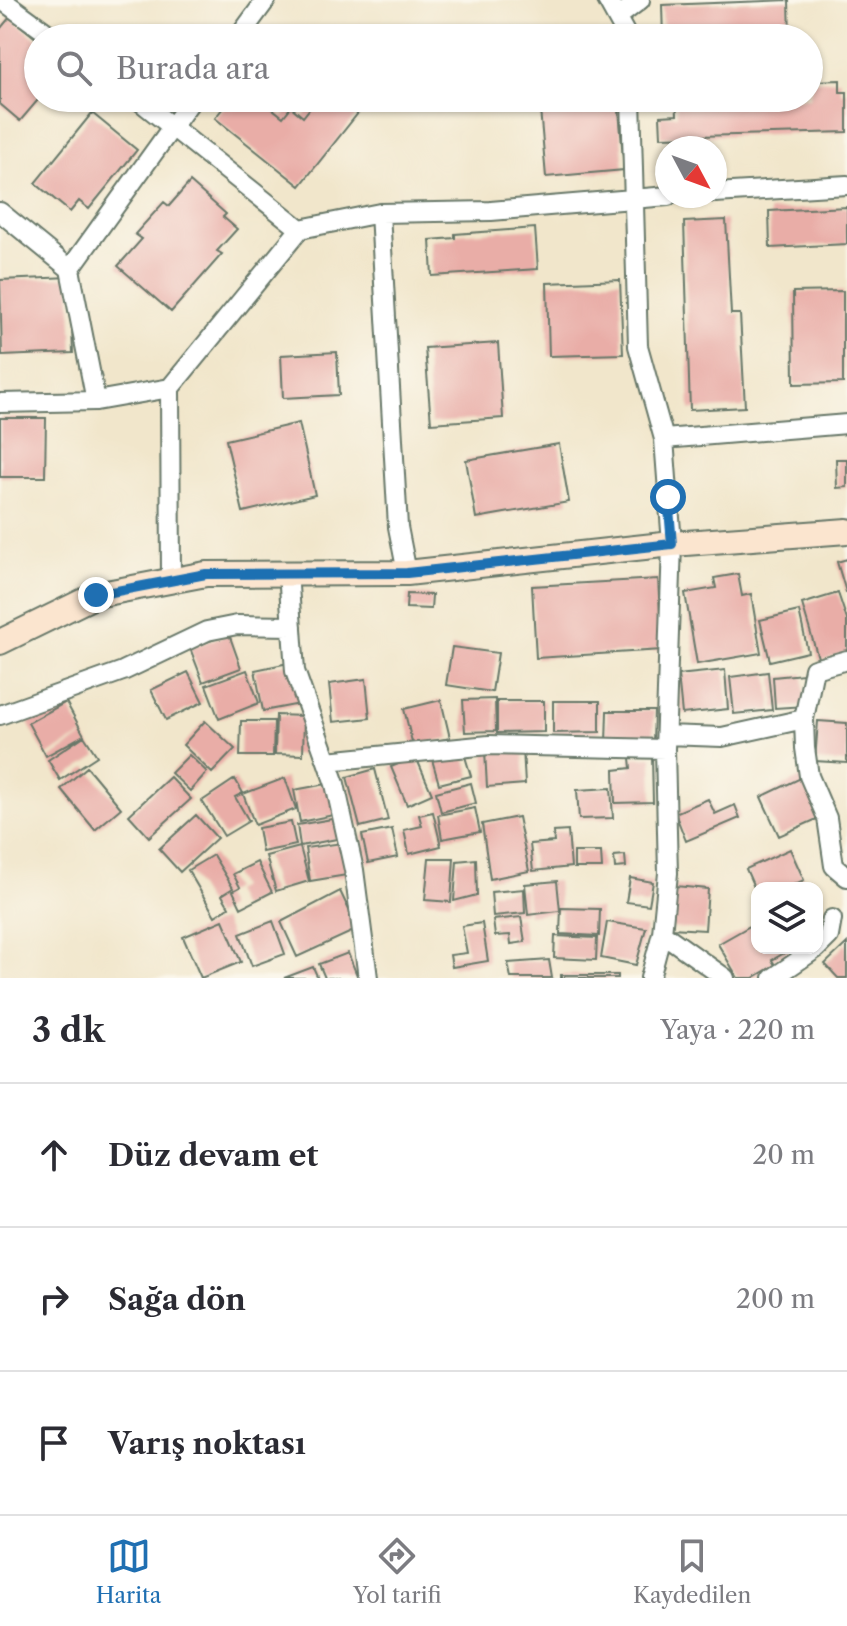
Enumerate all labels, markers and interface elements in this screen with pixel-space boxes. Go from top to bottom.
search box [24,24,823,112]
icon: search [52,46,96,90]
text: Burada ara [116,50,270,87]
north arrow [655,136,727,208]
route start [650,479,686,515]
route end [78,577,114,613]
map controls [751,882,823,954]
button: layers [751,882,823,954]
text: 3 dk [32,1009,105,1051]
text: Yaya · 220 m [660,1014,815,1046]
icon: ahead [32,1133,76,1177]
text: Düz devam et [108,1137,318,1174]
text: 20 m [752,1139,815,1171]
icon: right [32,1277,76,1321]
text: Sağa dön [108,1281,246,1318]
text: 200 m [736,1283,815,1315]
icon: arrive [32,1421,76,1465]
text: Varış noktası [108,1425,306,1462]
tab: Harita [96,1534,161,1609]
tab: Yol tarifi [353,1534,441,1609]
tab: Kaydedilen [633,1534,751,1609]

